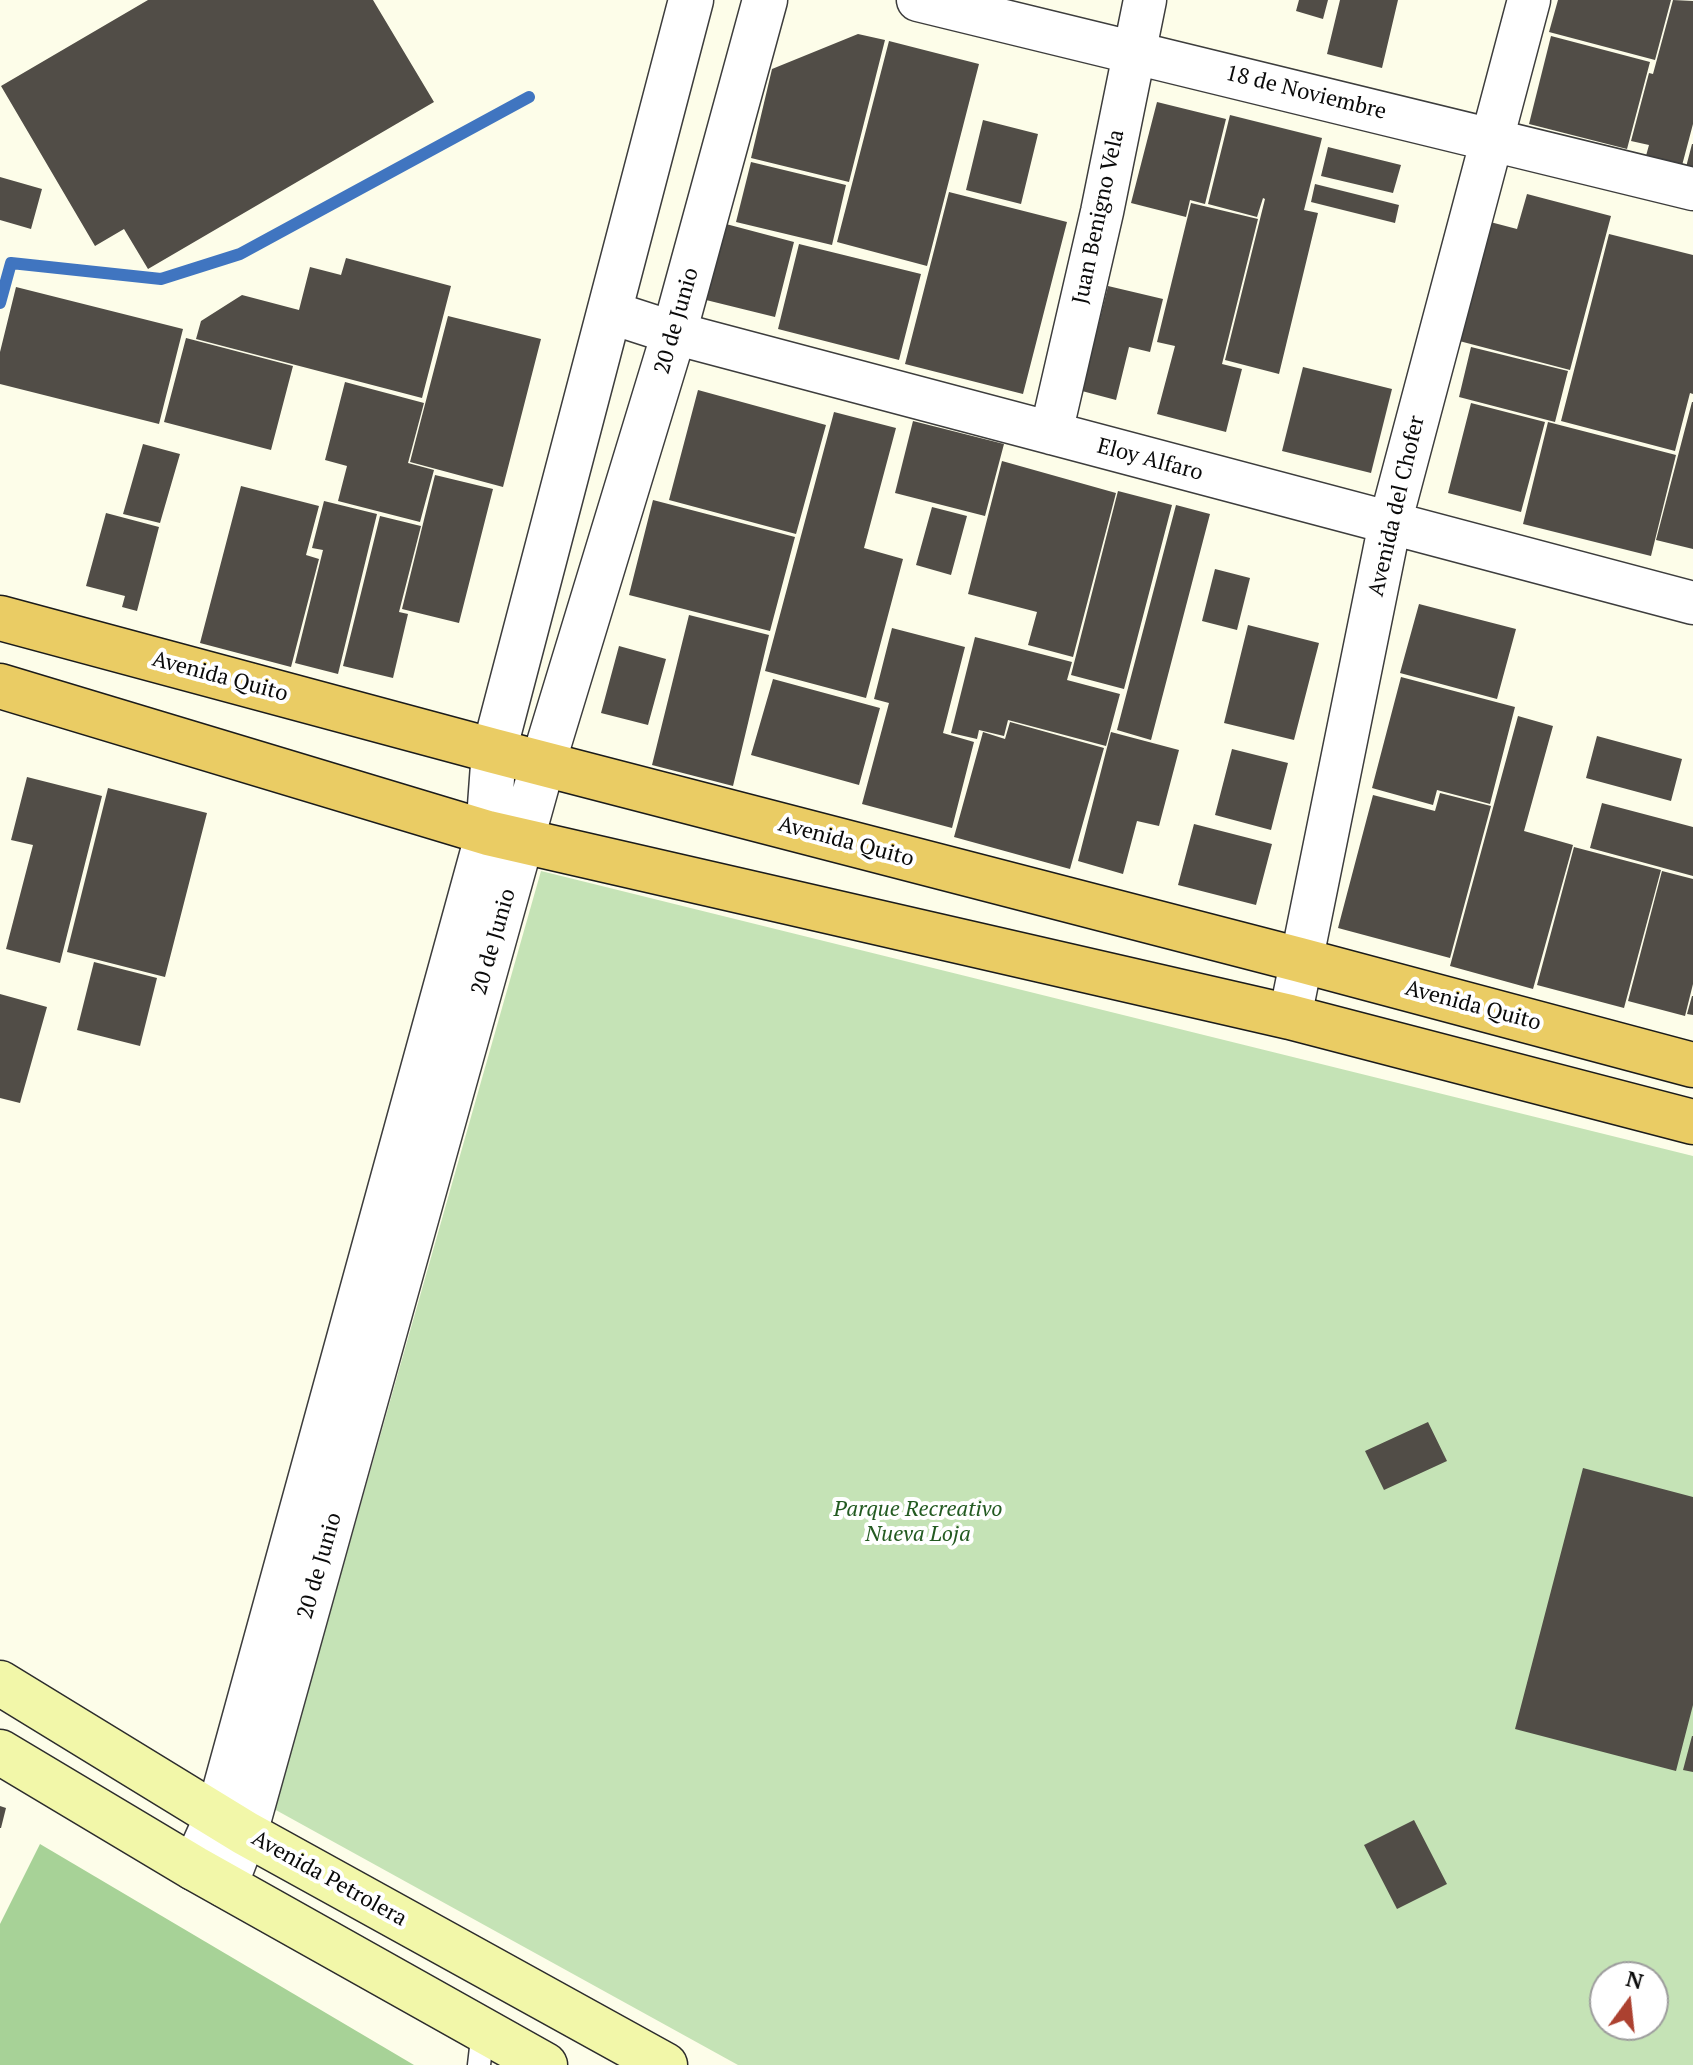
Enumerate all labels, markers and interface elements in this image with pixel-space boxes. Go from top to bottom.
street label: 18 de Noviembre [1223,60,1389,126]
street label: Juan Benigno Vela [1068,127,1130,307]
street label: 20 de Junio [649,265,705,377]
street label: Avenida del Chofer [1363,413,1431,599]
street label: Eloy Alfaro [1094,433,1206,487]
street label: Avenida Quito [149,646,291,708]
street label: Avenida Quito [775,811,917,873]
street label: 20 de Junio [466,886,522,998]
street label: Avenida Quito [1402,975,1544,1037]
park label: Parque Recreativo Nueva Loja [834,1497,1002,1548]
street label: 20 de Junio [292,1510,348,1622]
street label: Avenida Petrolera [247,1825,411,1933]
north arrow [1589,1961,1669,2041]
text: N [1623,1963,1647,1995]

